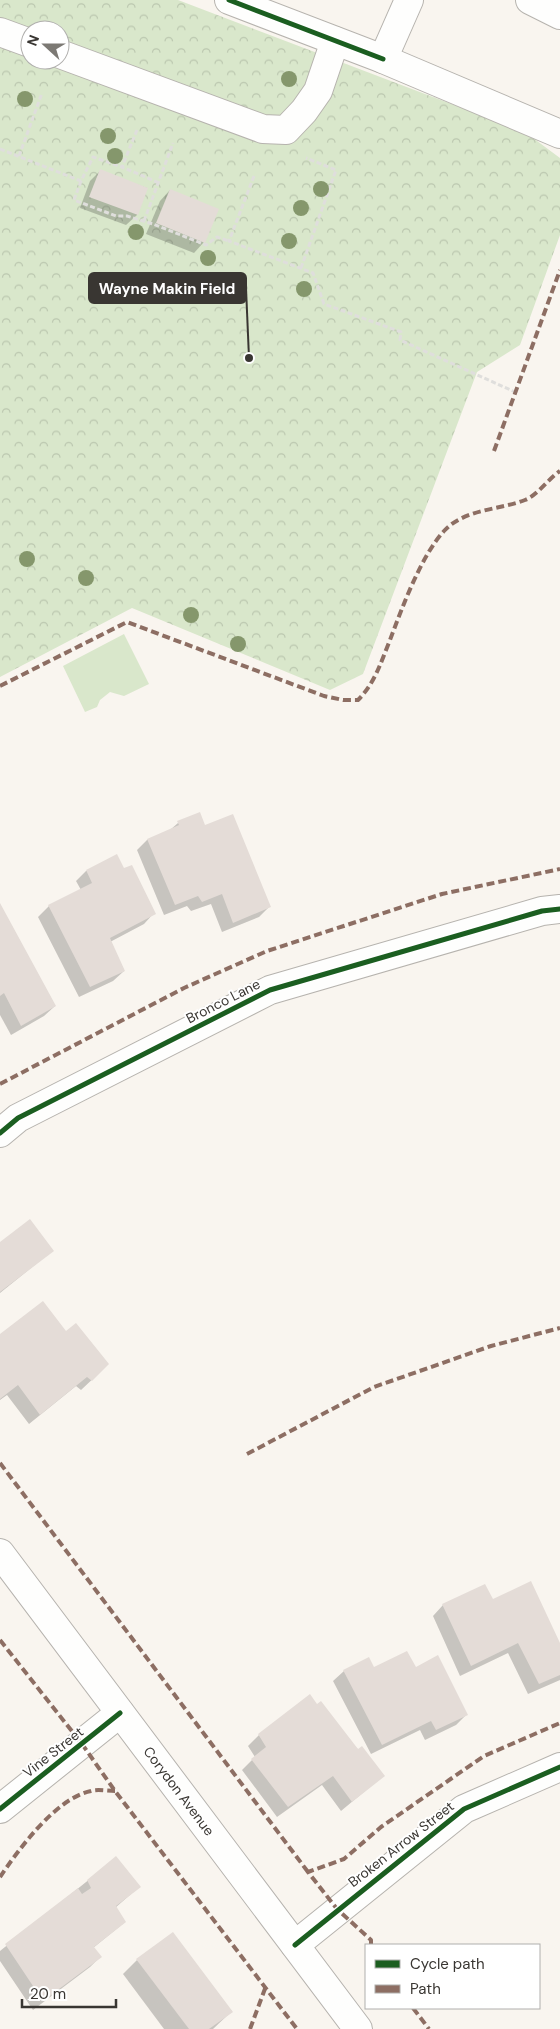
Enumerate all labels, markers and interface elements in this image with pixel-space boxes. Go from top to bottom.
north arrow [20,20,70,70]
text: N [23,32,43,48]
callout: Wayne Makin Field [89,273,246,303]
text: Wayne Makin Field [99,279,235,299]
street label: Bronco Lane [183,975,263,1027]
street label: Vine Street [19,1723,87,1781]
street label: Corydon Avenue [140,1743,218,1839]
street label: Broken Arrow Street [344,1797,458,1891]
legend [365,1944,540,2009]
text: Cycle path [410,1954,485,1974]
scale bar [22,1976,116,2008]
text: Path [410,1979,441,1999]
text: 20 m [30,1984,66,2004]

